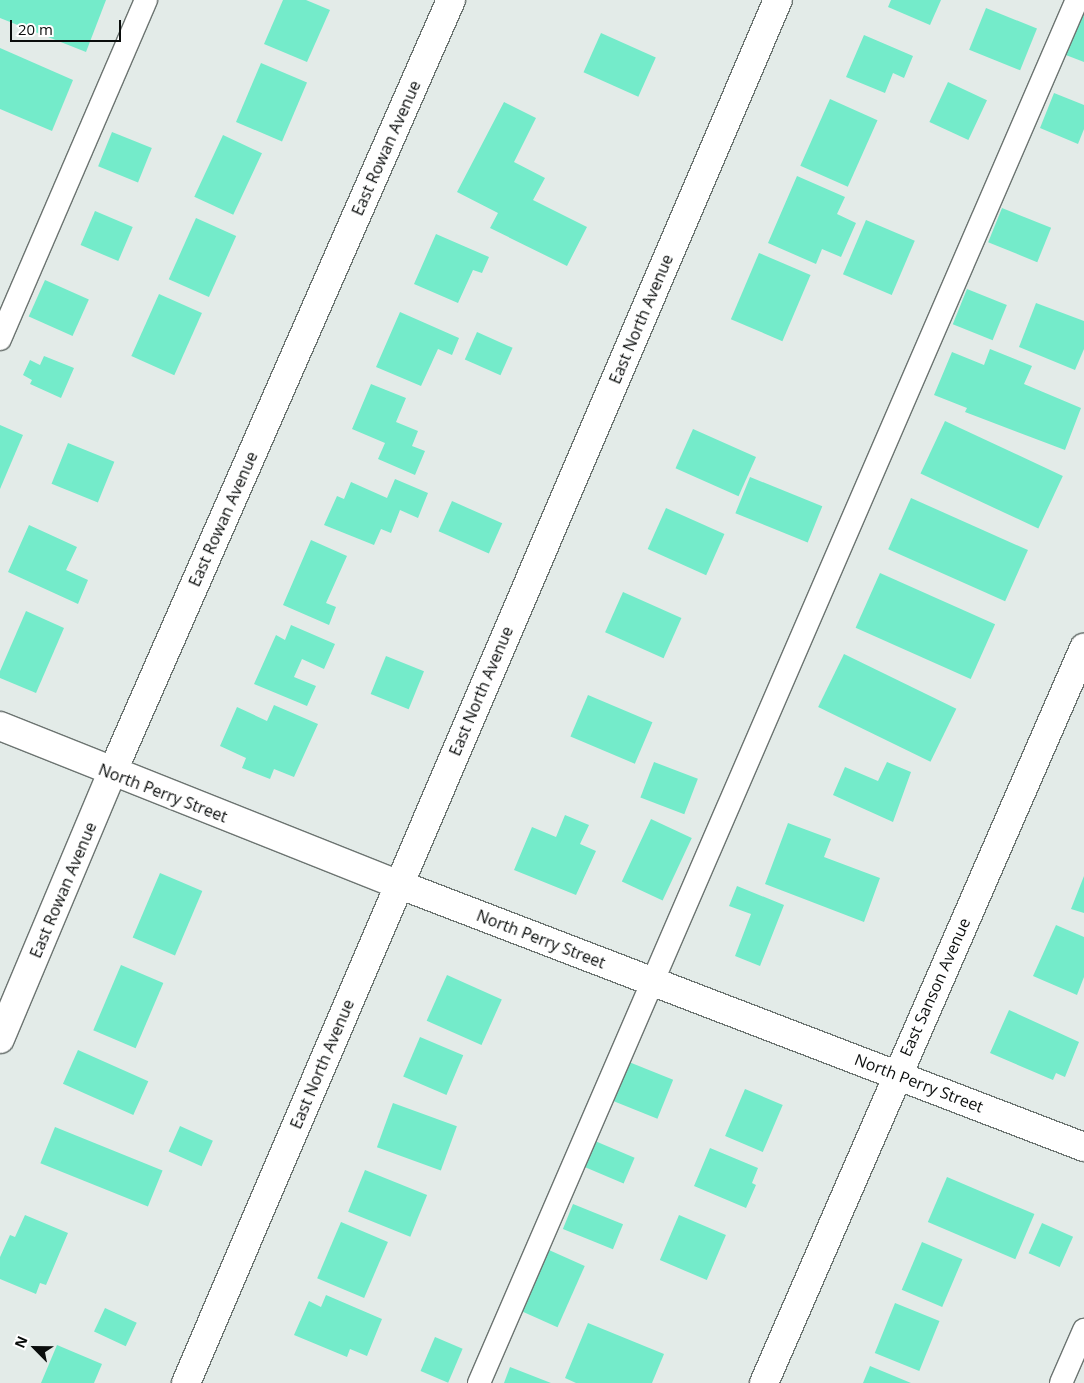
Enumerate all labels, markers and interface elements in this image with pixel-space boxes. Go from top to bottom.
scale bar [12,10,124,42]
text: 20 m [18,19,53,39]
street label: East Rowan Avenue [348,78,424,218]
street label: East North Avenue [605,251,677,387]
street label: East Rowan Avenue [185,449,261,589]
street label: East North Avenue [445,623,517,759]
street label: North Perry Street [96,760,230,826]
street label: East Rowan Avenue [26,819,100,961]
street label: North Perry Street [474,906,608,972]
street label: East Sanson Avenue [896,915,974,1059]
street label: East North Avenue [286,996,358,1132]
street label: North Perry Street [852,1050,986,1116]
north arrow [10,1323,60,1373]
text: N [10,1333,32,1351]

